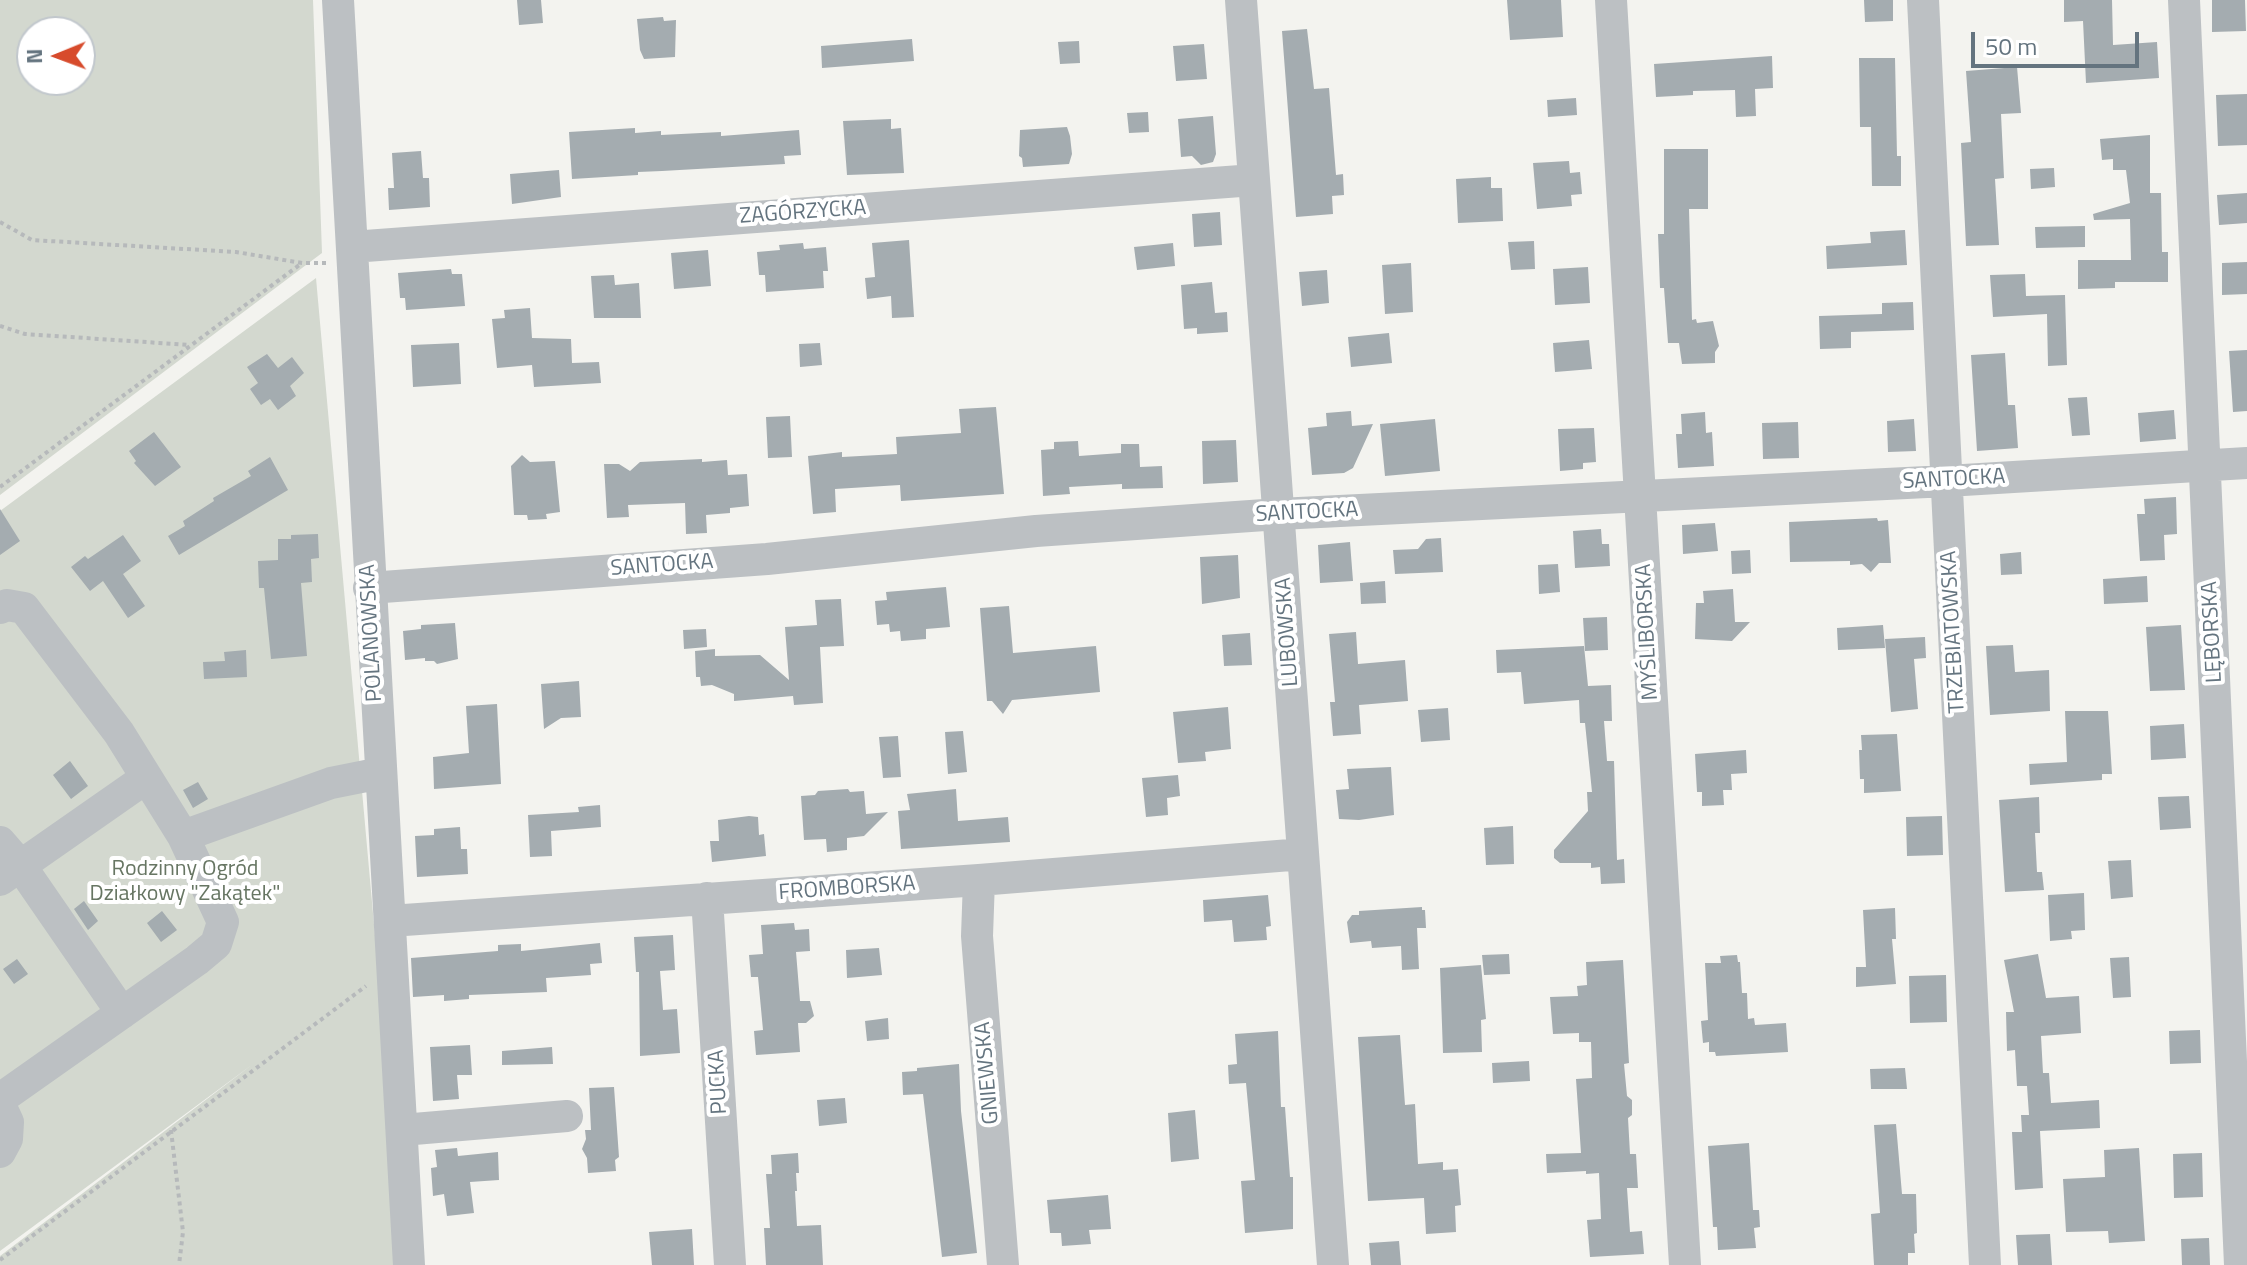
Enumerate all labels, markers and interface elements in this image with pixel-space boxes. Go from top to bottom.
north arrow [16,16,96,96]
scale bar [1975,16,2143,66]
text: 50 m [1985,28,2037,64]
text: N [17,48,51,64]
street label: ZAGÓRZYCKA [739,195,867,231]
street label: SANTOCKA [1902,464,2006,496]
street label: SANTOCKA [1255,497,1359,529]
street label: SANTOCKA [610,549,714,583]
street label: TRZEBIATOWSKA [1937,550,1971,714]
street label: MYŚLIBORSKA [1631,563,1665,701]
street label: POLANOWSKA [355,564,389,702]
street label: LUBOWSKA [1271,576,1305,688]
street label: LĘBORSKA [2197,580,2229,684]
park label: Rodzinny Ogród Działkowy "Zakątek" [90,857,280,908]
street label: FROMBORSKA [778,871,916,907]
street label: GNIEWSKA [970,1021,1006,1125]
street label: PUCKA [704,1049,734,1115]

